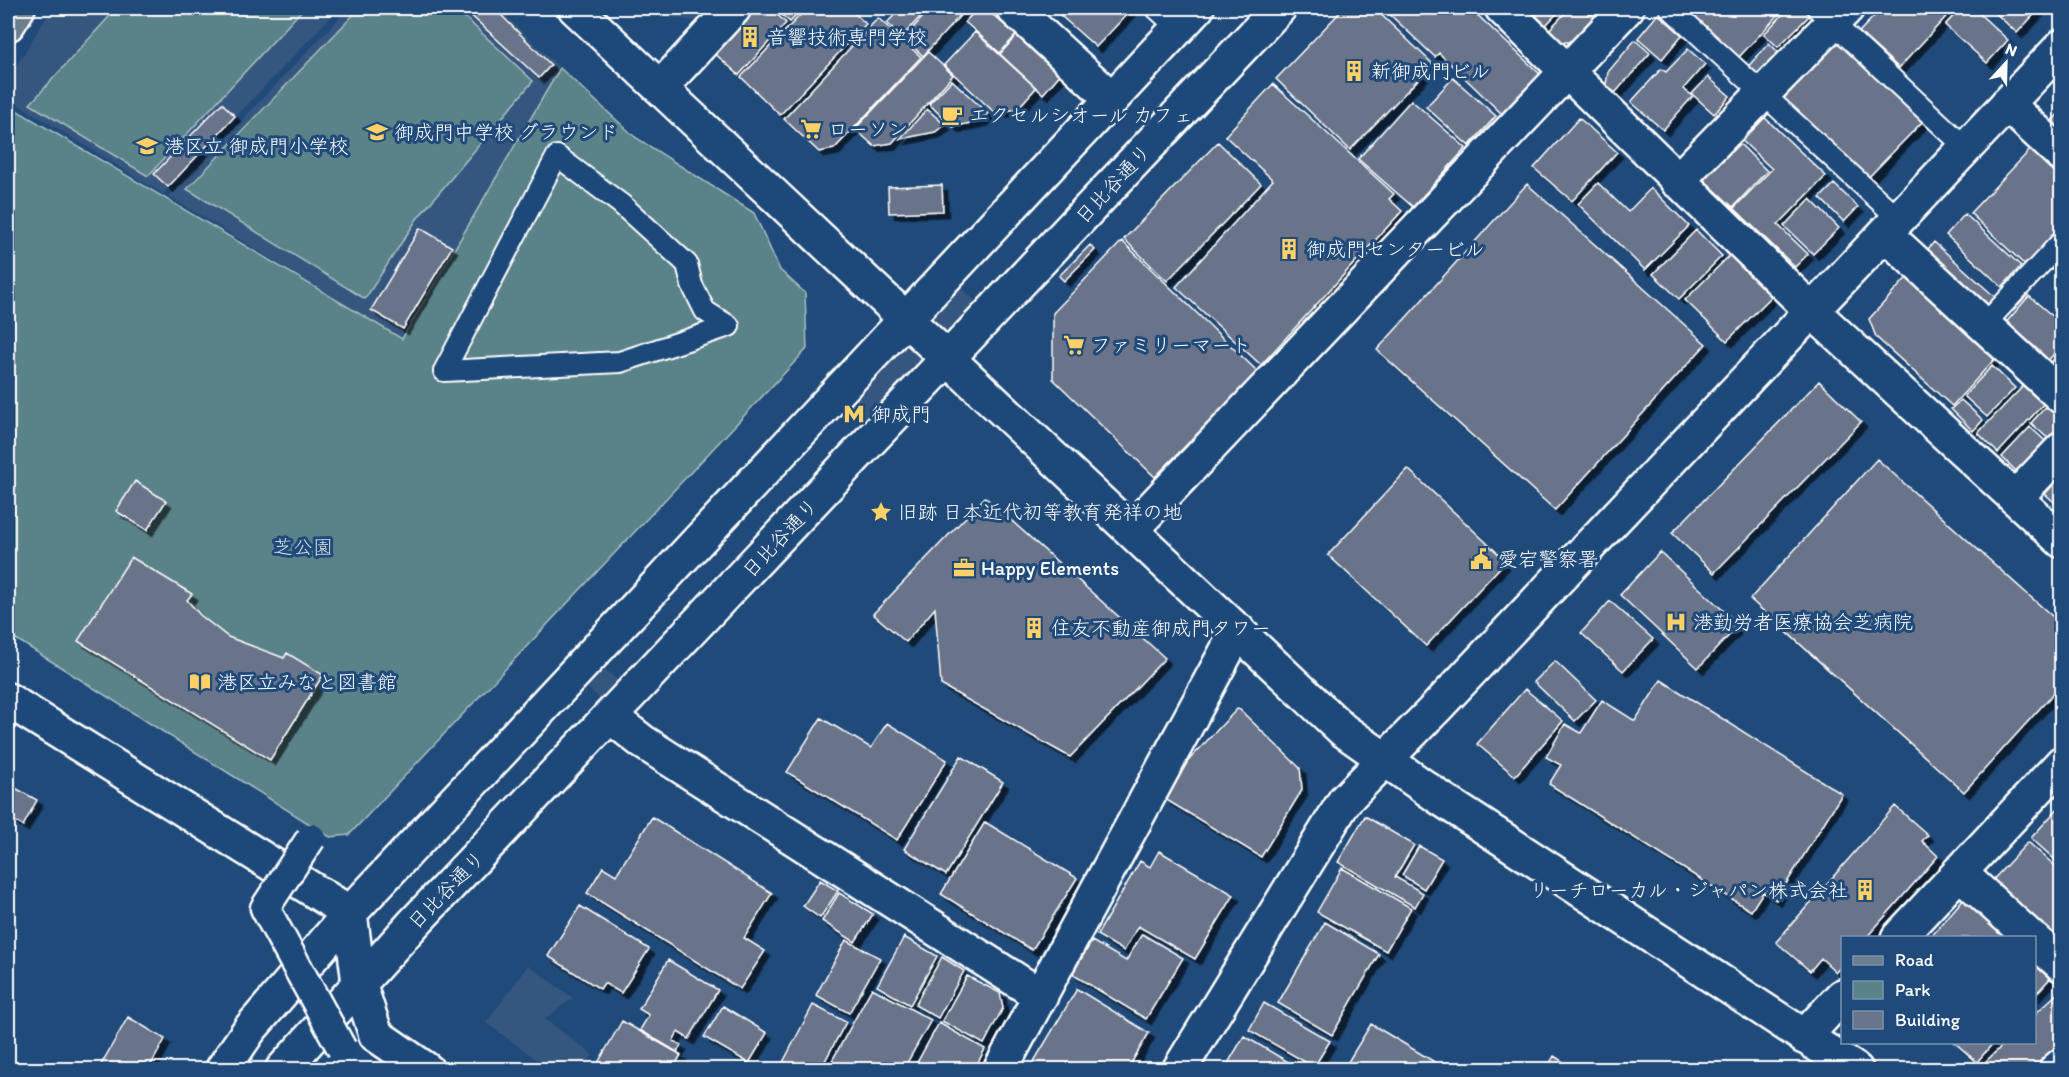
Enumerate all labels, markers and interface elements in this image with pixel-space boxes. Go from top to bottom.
building icon: 音響技術専門学校 [738,25,762,49]
place label: 音響技術専門学校 [767,25,927,49]
north arrow [1976,33,2036,93]
text: N [2003,39,2020,60]
building icon: 新御成門ビル [1342,59,1366,83]
place label: 新御成門ビル [1371,59,1491,83]
cafe icon: エクセルシオール カフェ [940,103,964,127]
place label: エクセルシオール カフェ [969,103,1193,127]
supermarket icon: ローソン [799,117,823,141]
place label: ローソン [828,117,908,141]
school or university icon: 御成門中学校 グラウンド [365,120,389,144]
place label: 御成門中学校 グラウンド [394,120,619,144]
school or university icon: 港区立 御成門小学校 [135,134,159,158]
place label: 港区立 御成門小学校 [164,134,349,158]
street label: 日比谷通り [1070,139,1156,229]
building icon: 御成門センタービル [1277,237,1301,261]
place label: 御成門センタービル [1306,237,1485,261]
supermarket icon: ファミリーマート [1062,333,1086,357]
place label: ファミリーマート [1091,333,1251,357]
metro station icon: 御成門 [842,402,866,426]
place label: 御成門 [871,402,931,426]
street label: 日比谷通り [737,493,823,583]
place icon: 旧跡 日本近代初等教育発祥の地 [869,500,893,524]
place label: 旧跡 日本近代初等教育発祥の地 [898,500,1183,524]
park label: 芝公園 [273,535,333,559]
public building icon: 愛宕警察署 [1469,547,1493,571]
place label: 愛宕警察署 [1498,547,1598,571]
office icon: Happy Elements [952,556,976,580]
place label: Happy Elements [981,556,1119,580]
hospital icon: 港勤労者医療協会芝病院 [1664,610,1688,634]
place label: 港勤労者医療協会芝病院 [1693,610,1913,634]
building icon: 住友不動産御成門タワー [1022,616,1046,640]
place label: 住友不動産御成門タワー [1051,616,1271,640]
library icon: 港区立みなと図書館 [188,670,212,694]
place label: 港区立みなと図書館 [217,670,397,694]
street label: 日比谷通り [403,846,489,934]
place label: リーチローカル・ジャパン株式会社 [1529,878,1848,902]
building icon: リーチローカル・ジャパン株式会社 [1853,878,1877,902]
legend [1841,936,2036,1044]
text: Road [1895,949,1934,971]
text: Park [1895,979,1930,1001]
text: Building [1895,1009,1961,1031]

